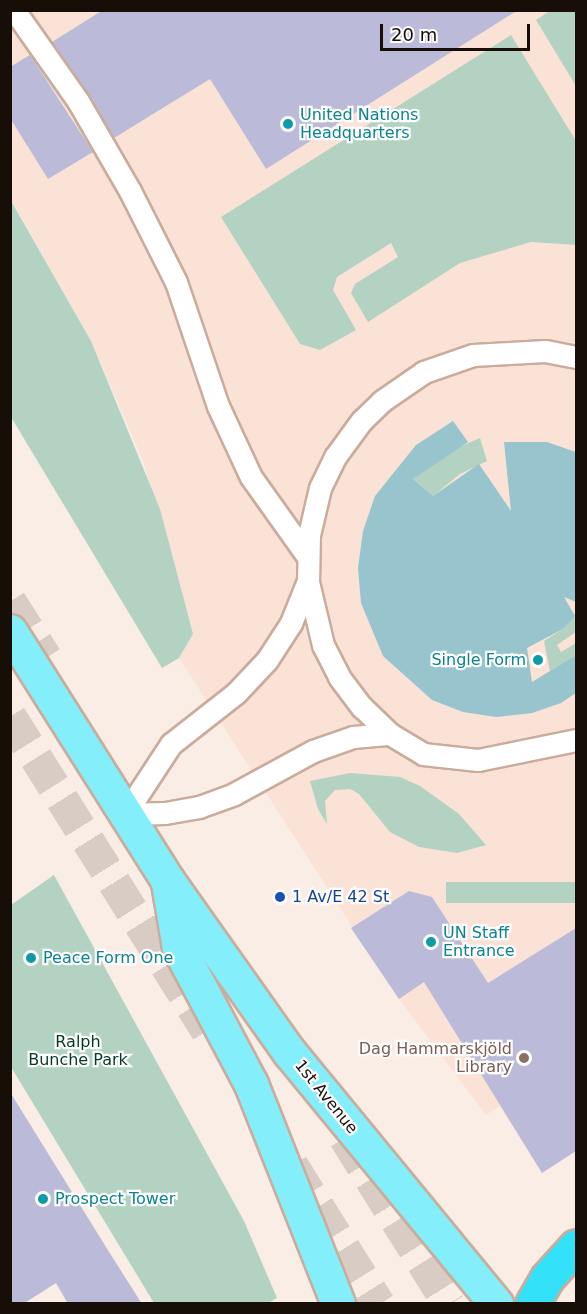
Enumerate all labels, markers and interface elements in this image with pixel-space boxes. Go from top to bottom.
scale bar [383,12,533,50]
text: 20 m [391,24,437,45]
place label: United Nations Headquarters [300,105,418,143]
marker: United Nations Headquarters [281,117,295,131]
place label: Single Form [431,650,526,670]
marker: Single Form [531,653,545,667]
place label: 1 Av/E 42 St [292,887,389,907]
marker: 1 Av/E 42 St [273,890,287,904]
place label: UN Staff Entrance [443,923,515,961]
marker: UN Staff Entrance [424,935,438,949]
place label: Peace Form One [43,948,173,968]
marker: Peace Form One [24,951,38,965]
park label: Ralph Bunche Park [28,1032,128,1070]
place label: Dag Hammarskjöld Library [359,1039,512,1077]
marker: Dag Hammarskjöld Library [517,1051,531,1065]
street label: 1st Avenue [290,1056,362,1138]
place label: Prospect Tower [55,1189,175,1209]
marker: Prospect Tower [36,1192,50,1206]

